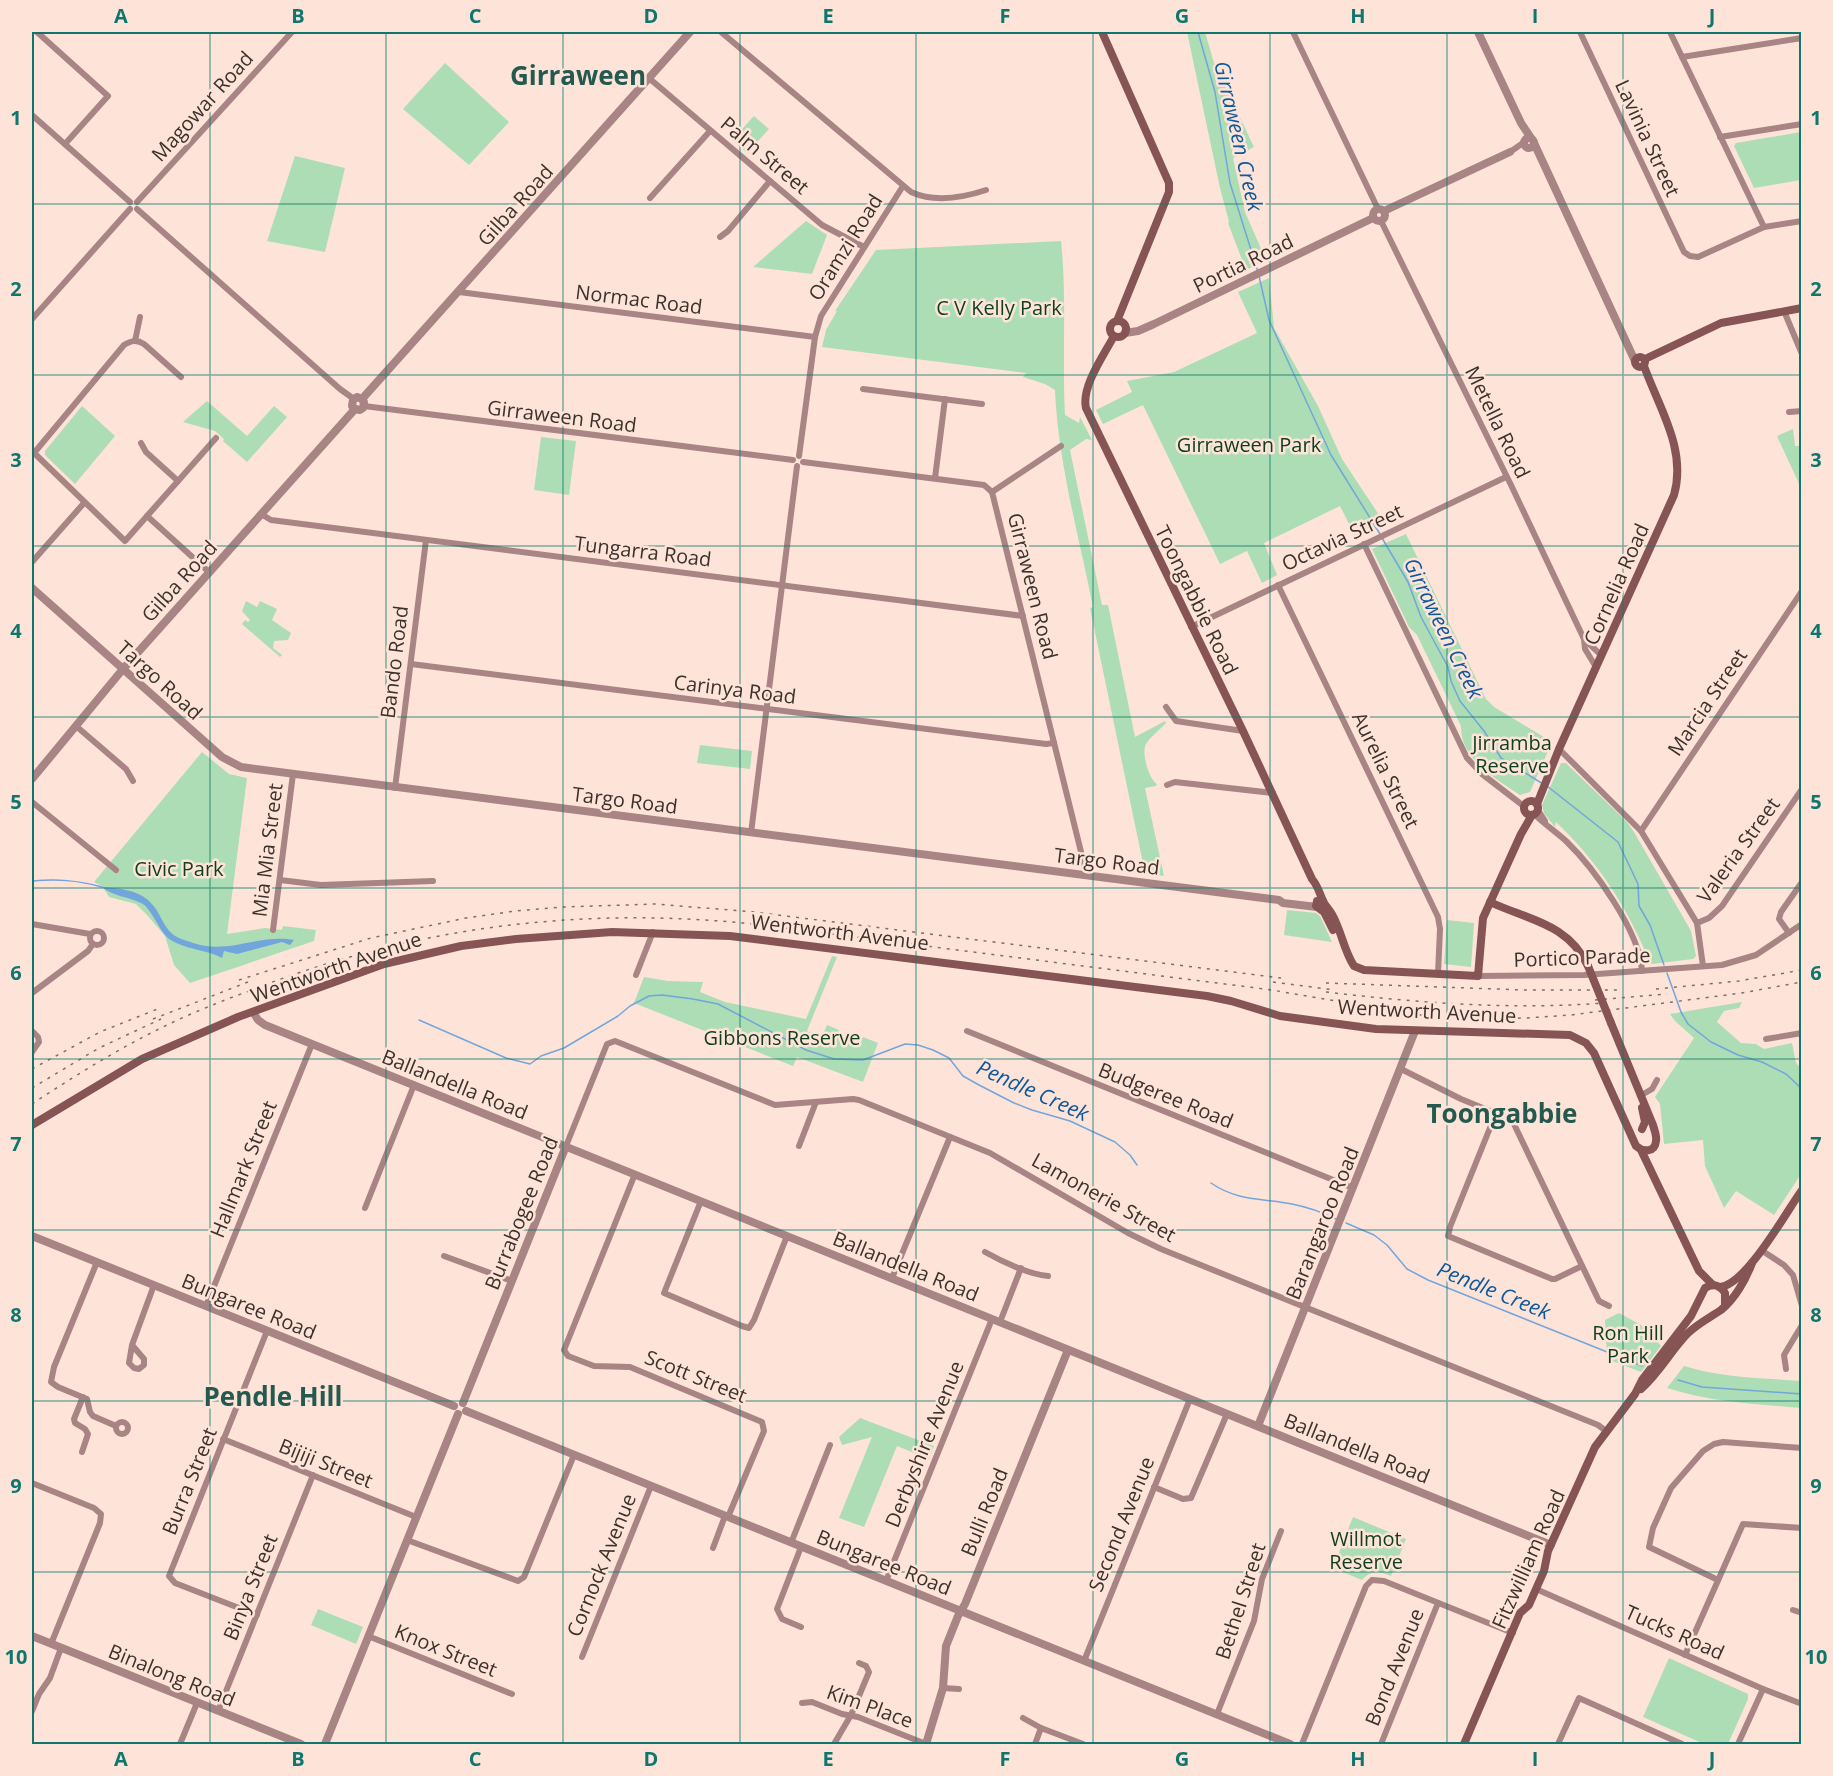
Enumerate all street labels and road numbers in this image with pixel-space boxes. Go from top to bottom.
street label: Magowar Road [145,45,259,167]
street label: Lavinia Street [1609,75,1687,201]
street label: Palm Street [715,110,815,200]
street label: Gilba Road [471,158,559,252]
street label: Oramzi Road [802,189,888,305]
street label: Portia Road [1188,227,1298,299]
street label: Normac Road [574,278,704,320]
street label: Metella Road [1459,361,1537,483]
street label: Girraween Road [486,393,638,439]
street label: Octavia Street [1277,497,1407,577]
street label: Girraween Road [1002,510,1064,662]
street label: Cornelia Road [1577,519,1655,649]
street label: Toongabbie Road [1149,521,1245,679]
street label: Tungarra Road [573,529,713,573]
street label: Gilba Road [135,534,223,628]
street label: Bando Road [374,604,414,720]
street label: Targo Road [112,634,208,726]
street label: Marcia Street [1661,643,1753,761]
street label: Carinya Road [672,668,798,710]
street label: Aurelia Street [1346,707,1426,833]
street label: Targo Road [571,780,679,820]
street label: Mia Mia Street [245,782,289,918]
street label: Valeria Street [1690,792,1786,908]
street label: Targo Road [1053,841,1161,881]
street label: Wentworth Avenue [750,908,930,956]
street label: Wentworth Avenue [247,925,425,1009]
street label: Portico Parade [1513,941,1651,973]
street label: Wentworth Avenue [1337,993,1517,1029]
street label: Ballandella Road [378,1042,532,1126]
street label: Budgeree Road [1095,1056,1237,1134]
street label: Hallmark Street [203,1097,283,1241]
street label: Burrabogee Road [478,1132,564,1294]
street label: Barangaroo Road [1279,1143,1365,1303]
street label: Lamonerie Street [1027,1146,1181,1248]
street label: Ballandella Road [829,1224,983,1308]
street label: Bungaree Road [178,1267,320,1345]
street label: Scott Street [641,1343,751,1409]
street label: Derbyshire Avenue [878,1357,970,1531]
street label: Ballandella Road [1280,1406,1434,1490]
street label: Burra Street [155,1423,223,1539]
street label: Bijiji Street [275,1432,377,1494]
street label: Second Avenue [1082,1453,1160,1595]
street label: Bulli Road [954,1464,1014,1560]
street label: Fitzwilliam Road [1485,1485,1571,1633]
street label: Cornock Avenue [560,1489,642,1641]
street label: Bungaree Road [813,1523,955,1601]
street label: Binya Street [216,1530,284,1644]
street label: Bethel Street [1208,1539,1272,1663]
street label: Tucks Road [1621,1598,1729,1666]
street label: Bond Avenue [1358,1604,1430,1730]
street label: Knox Street [391,1617,501,1683]
street label: Binalong Road [105,1637,239,1713]
street label: Kim Place [823,1678,917,1734]

